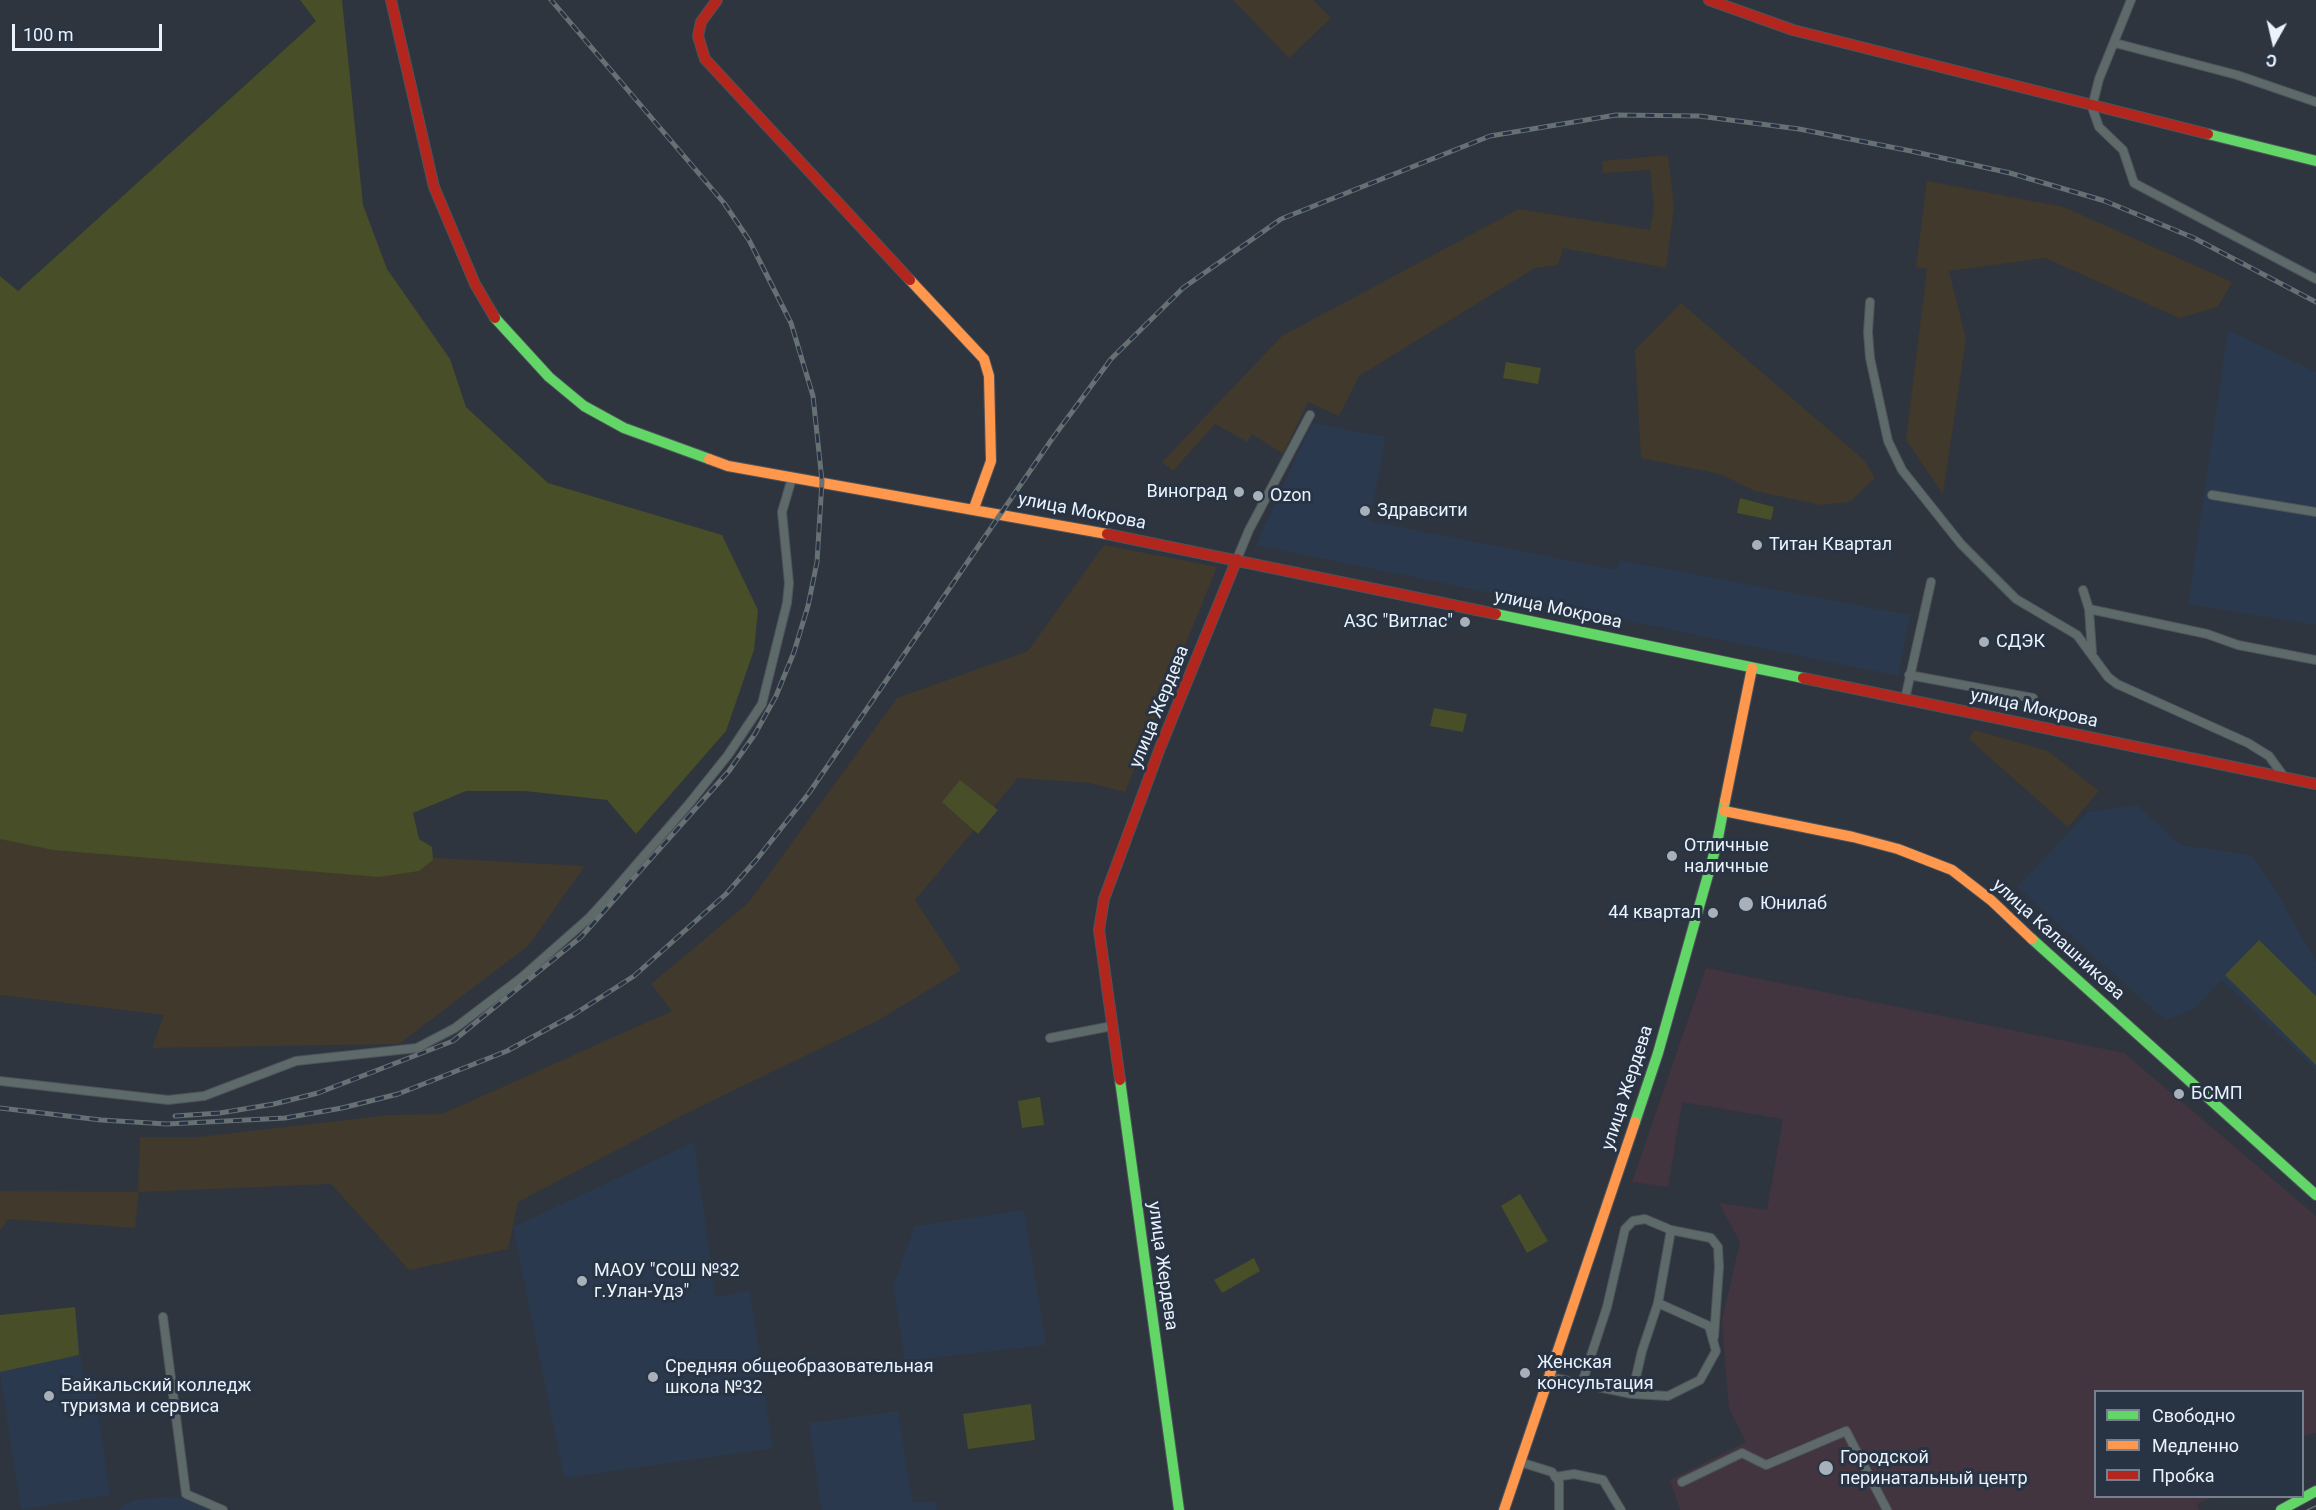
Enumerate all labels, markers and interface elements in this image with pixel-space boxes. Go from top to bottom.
scale bar [15,12,165,50]
north arrow [2244,12,2304,72]
text: 100 m [23,24,74,45]
text: С [2265,50,2278,70]
place label: Виноград [1146,481,1227,503]
marker: Виноград [1232,485,1246,499]
place label: Ozon [1270,485,1311,507]
street label: улица Мокрова [1016,489,1148,535]
marker: Ozon [1251,489,1265,503]
place label: Здравсити [1377,500,1468,522]
marker: Здравсити [1358,504,1372,518]
place label: Титан Квартал [1769,534,1892,556]
marker: Титан Квартал [1750,538,1764,552]
street label: улица Мокрова [1492,586,1624,634]
place label: АЗС "Витлас" [1344,611,1453,633]
marker: АЗС "Витлас" [1458,615,1472,629]
place label: СДЭК [1996,631,2045,653]
marker: СДЭК [1977,635,1991,649]
street label: улица Жердева [1126,643,1194,771]
street label: улица Мокрова [1968,685,2100,733]
place label: Отличные наличные [1684,835,1769,878]
marker: Отличные наличные [1665,849,1679,863]
street label: улица Калашникова [1987,875,2129,1005]
place label: Юнилаб [1760,893,1827,915]
marker: Юнилаб [1737,895,1755,913]
place label: 44 квартал [1608,902,1701,924]
marker: 44 квартал [1706,906,1720,920]
street label: улица Жердева [1598,1023,1658,1153]
place label: БСМП [2191,1083,2243,1105]
marker: БСМП [2172,1087,2186,1101]
street label: улица Жердева [1142,1200,1182,1332]
place label: МАОУ "СОШ №32 г.Улан-Удэ" [594,1260,740,1302]
marker: МАОУ "СОШ №32 г.Улан-Удэ" [575,1274,589,1288]
place label: Женская консультация [1537,1352,1654,1394]
place label: Средняя общеобразовательная школа №32 [665,1356,934,1398]
marker: Женская консультация [1518,1366,1532,1380]
marker: Средняя общеобразовательная школа №32 [646,1370,660,1384]
place label: Байкальский колледж туризма и сервиса [61,1375,251,1418]
marker: Байкальский колледж туризма и сервиса [42,1389,56,1403]
legend [2094,1390,2304,1498]
text: Свободно [2152,1405,2235,1426]
text: Медленно [2152,1435,2239,1456]
place label: Городской перинатальный центр [1840,1447,2028,1490]
marker: Городской перинатальный центр [1817,1459,1835,1477]
text: Пробка [2152,1465,2215,1486]

